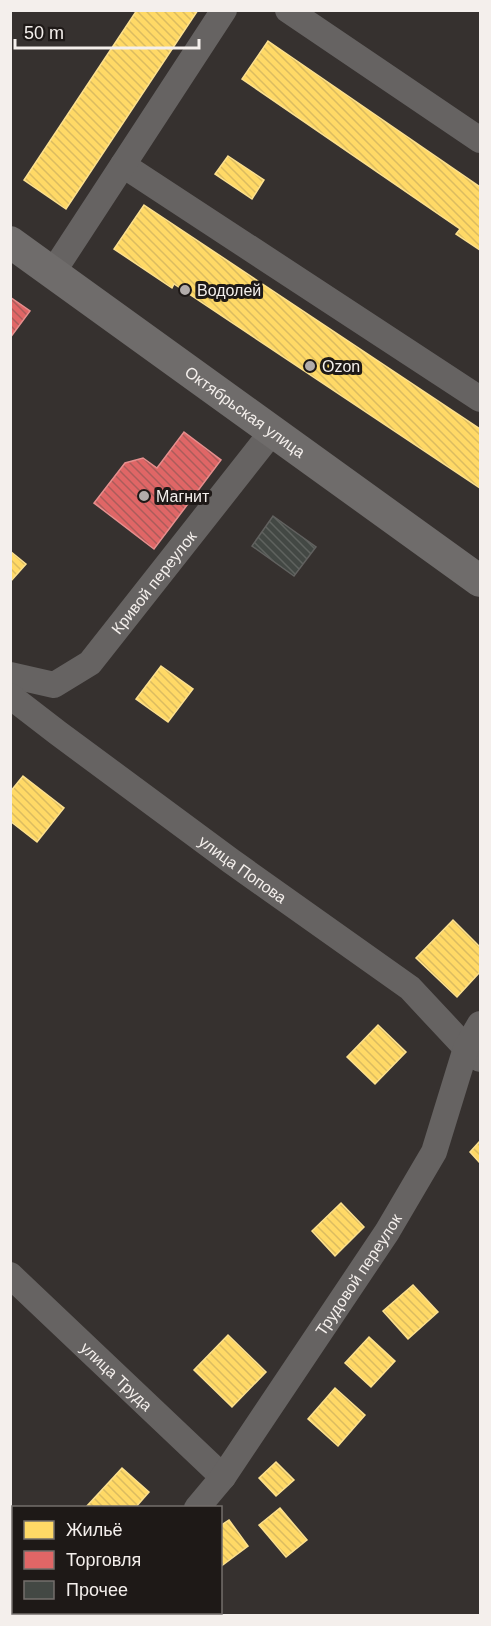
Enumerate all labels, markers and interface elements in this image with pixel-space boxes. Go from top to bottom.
scale bar [15,12,200,50]
text: 50 m [24,23,64,43]
place label: Водолей [197,282,261,299]
marker: Водолей [178,283,192,297]
place label: Ozon [322,358,360,375]
marker: Ozon [303,359,317,373]
street label: Октябрьская улица [182,363,308,461]
place label: Магнит [156,488,210,505]
marker: Магнит [137,489,151,503]
street label: Кривой переулок [108,527,200,637]
street label: улица Попова [195,832,290,907]
street label: Трудовой переулок [312,1210,405,1339]
street label: улица Труда [77,1339,156,1414]
legend [12,1506,222,1614]
text: Жильё [66,1520,123,1540]
text: Торговля [66,1550,141,1570]
text: Прочее [66,1580,128,1600]

